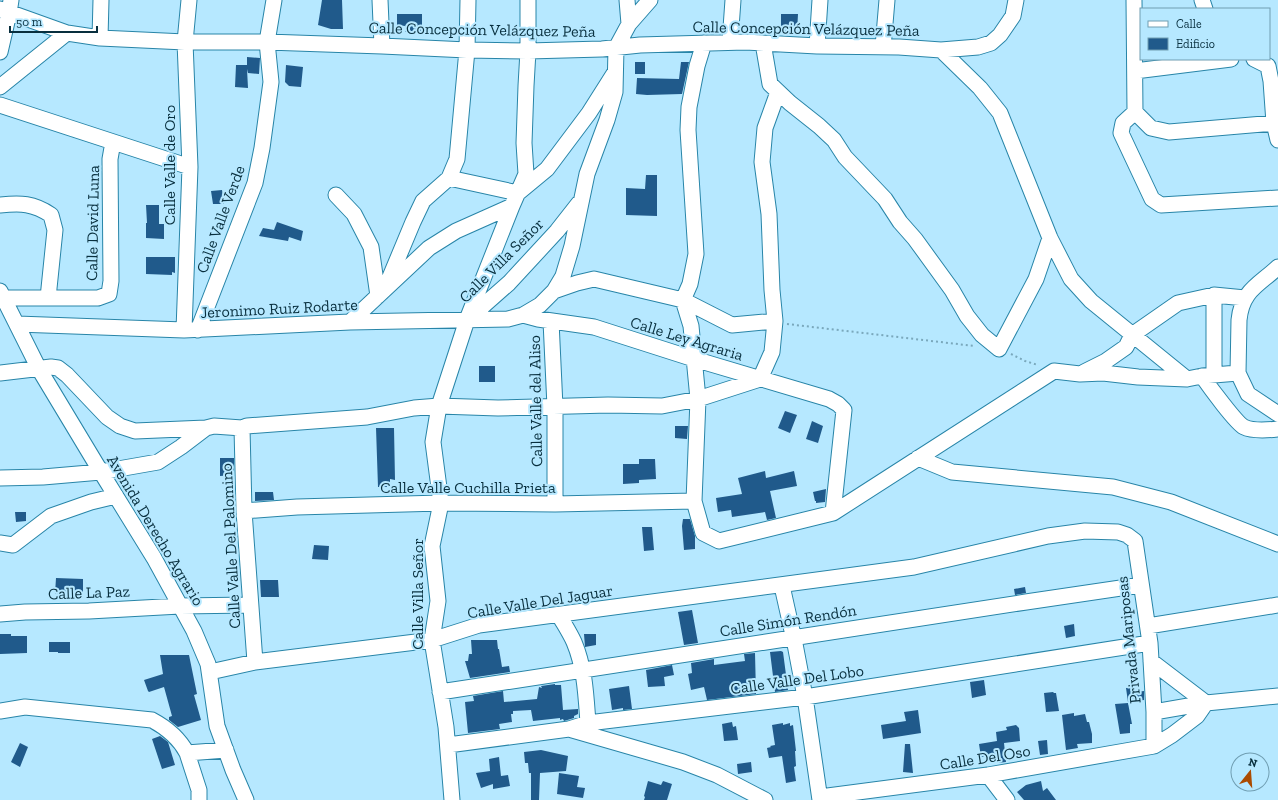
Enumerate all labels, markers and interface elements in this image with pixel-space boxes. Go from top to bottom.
scale bar [10,8,97,34]
legend [1140,8,1270,60]
text: 50 m [16,15,43,29]
street label: Calle Concepción Velázquez Peña [692,17,920,40]
text: Calle [1176,17,1202,31]
street label: Calle Concepción Velázquez Peña [368,18,596,41]
text: Edificio [1176,37,1215,51]
street label: Calle Valle de Oro [160,105,179,225]
street label: Calle Valle Verde [192,163,249,276]
street label: Calle David Luna [82,165,103,281]
street label: Calle Villa Señor [455,214,548,307]
street label: Jeronimo Ruiz Rodarte [200,295,358,322]
street label: Calle Ley Agraria [628,312,746,365]
street label: Calle Valle del Aliso [525,335,546,467]
street label: Avenida Derecho Agrario [103,452,208,609]
street label: Calle Valle Del Palomino [217,463,244,629]
street label: Calle Valle Cuchilla Prieta [380,478,556,497]
street label: Calle Villa Señor [408,538,427,650]
street label: Privada Mariposas [1112,575,1145,705]
street label: Calle Valle Del Jaguar [466,581,614,622]
street label: Calle La Paz [48,582,130,603]
street label: Calle Simón Rendón [718,600,859,641]
street label: Calle Valle Del Lobo [729,661,865,698]
street label: Calle Del Oso [939,741,1032,774]
north arrow [1230,752,1270,792]
text: N [1247,755,1259,771]

